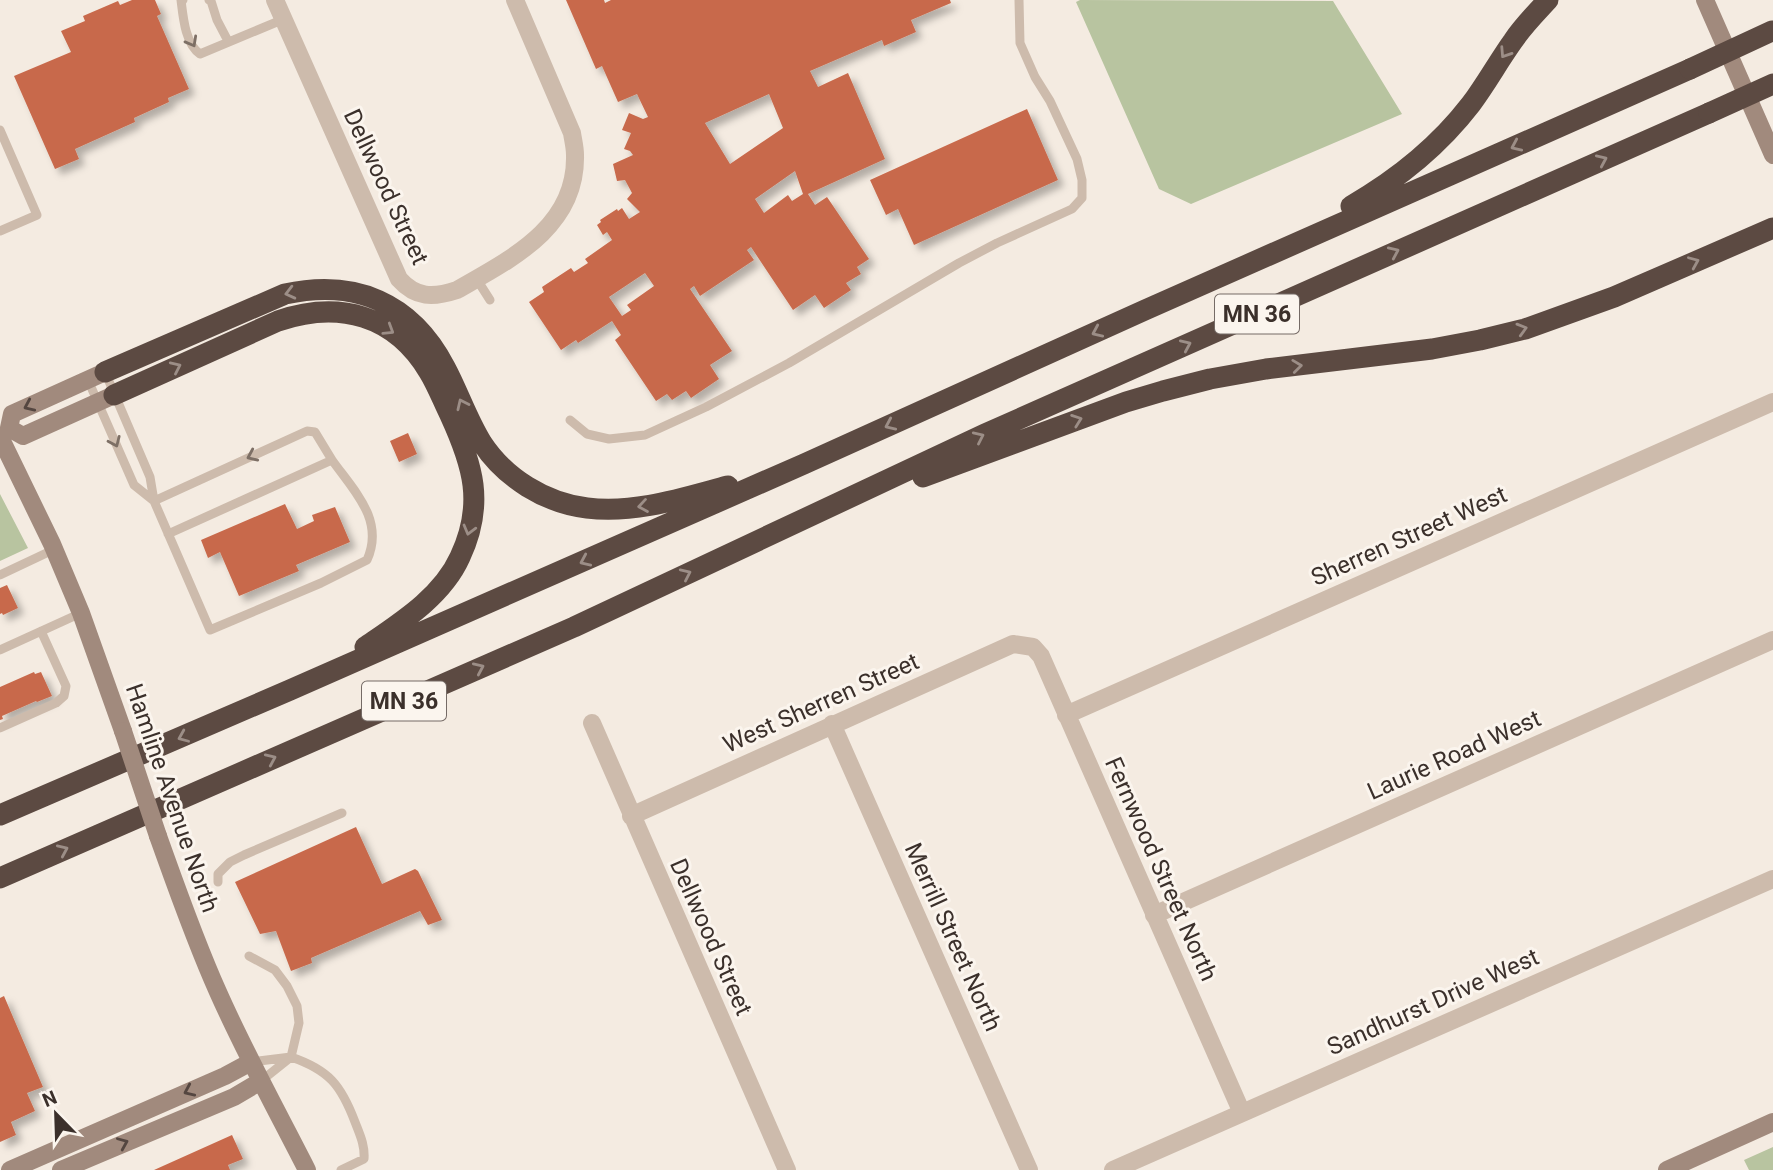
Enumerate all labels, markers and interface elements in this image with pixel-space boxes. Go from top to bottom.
one-way arrow [184,35,197,48]
one-way arrow [1501,45,1514,58]
street label: Dellwood Street [338,105,434,269]
one-way arrow [1510,138,1523,152]
one-way arrow [1595,154,1607,168]
one-way arrow [1387,247,1399,261]
one-way arrow [1686,256,1699,270]
one-way arrow [284,285,296,299]
road number: MN 36 [1215,294,1299,334]
one-way arrow [381,321,394,334]
one-way arrow [1515,323,1527,337]
one-way arrow [1092,324,1105,338]
one-way arrow [1179,339,1192,353]
one-way arrow [1292,358,1303,373]
one-way arrow [169,361,181,375]
one-way arrow [24,398,37,412]
one-way arrow [457,399,471,411]
one-way arrow [1071,415,1083,429]
one-way arrow [885,417,897,431]
one-way arrow [971,432,984,446]
one-way arrow [107,435,121,447]
one-way arrow [247,448,260,462]
street label: Sherren Street West [1307,480,1511,592]
one-way arrow [637,498,649,513]
one-way arrow [463,524,477,536]
one-way arrow [580,553,592,567]
one-way arrow [679,568,691,582]
street label: West Sherren Street [719,647,923,759]
one-way arrow [472,662,485,676]
street label: Hamline Avenue North [120,680,224,916]
road number: MN 36 [362,681,446,720]
street label: Laurie Road West [1363,704,1545,806]
one-way arrow [177,728,189,742]
one-way arrow [264,753,276,767]
street label: Fernwood Street North [1099,753,1223,985]
street label: Merrill Street North [899,838,1007,1036]
one-way arrow [55,844,68,858]
street label: Dellwood Street [664,854,758,1020]
street label: Sandhurst Drive West [1323,943,1543,1061]
north arrow [21,1079,91,1149]
one-way arrow [184,1083,197,1097]
text: N [39,1086,60,1112]
one-way arrow [116,1137,129,1151]

